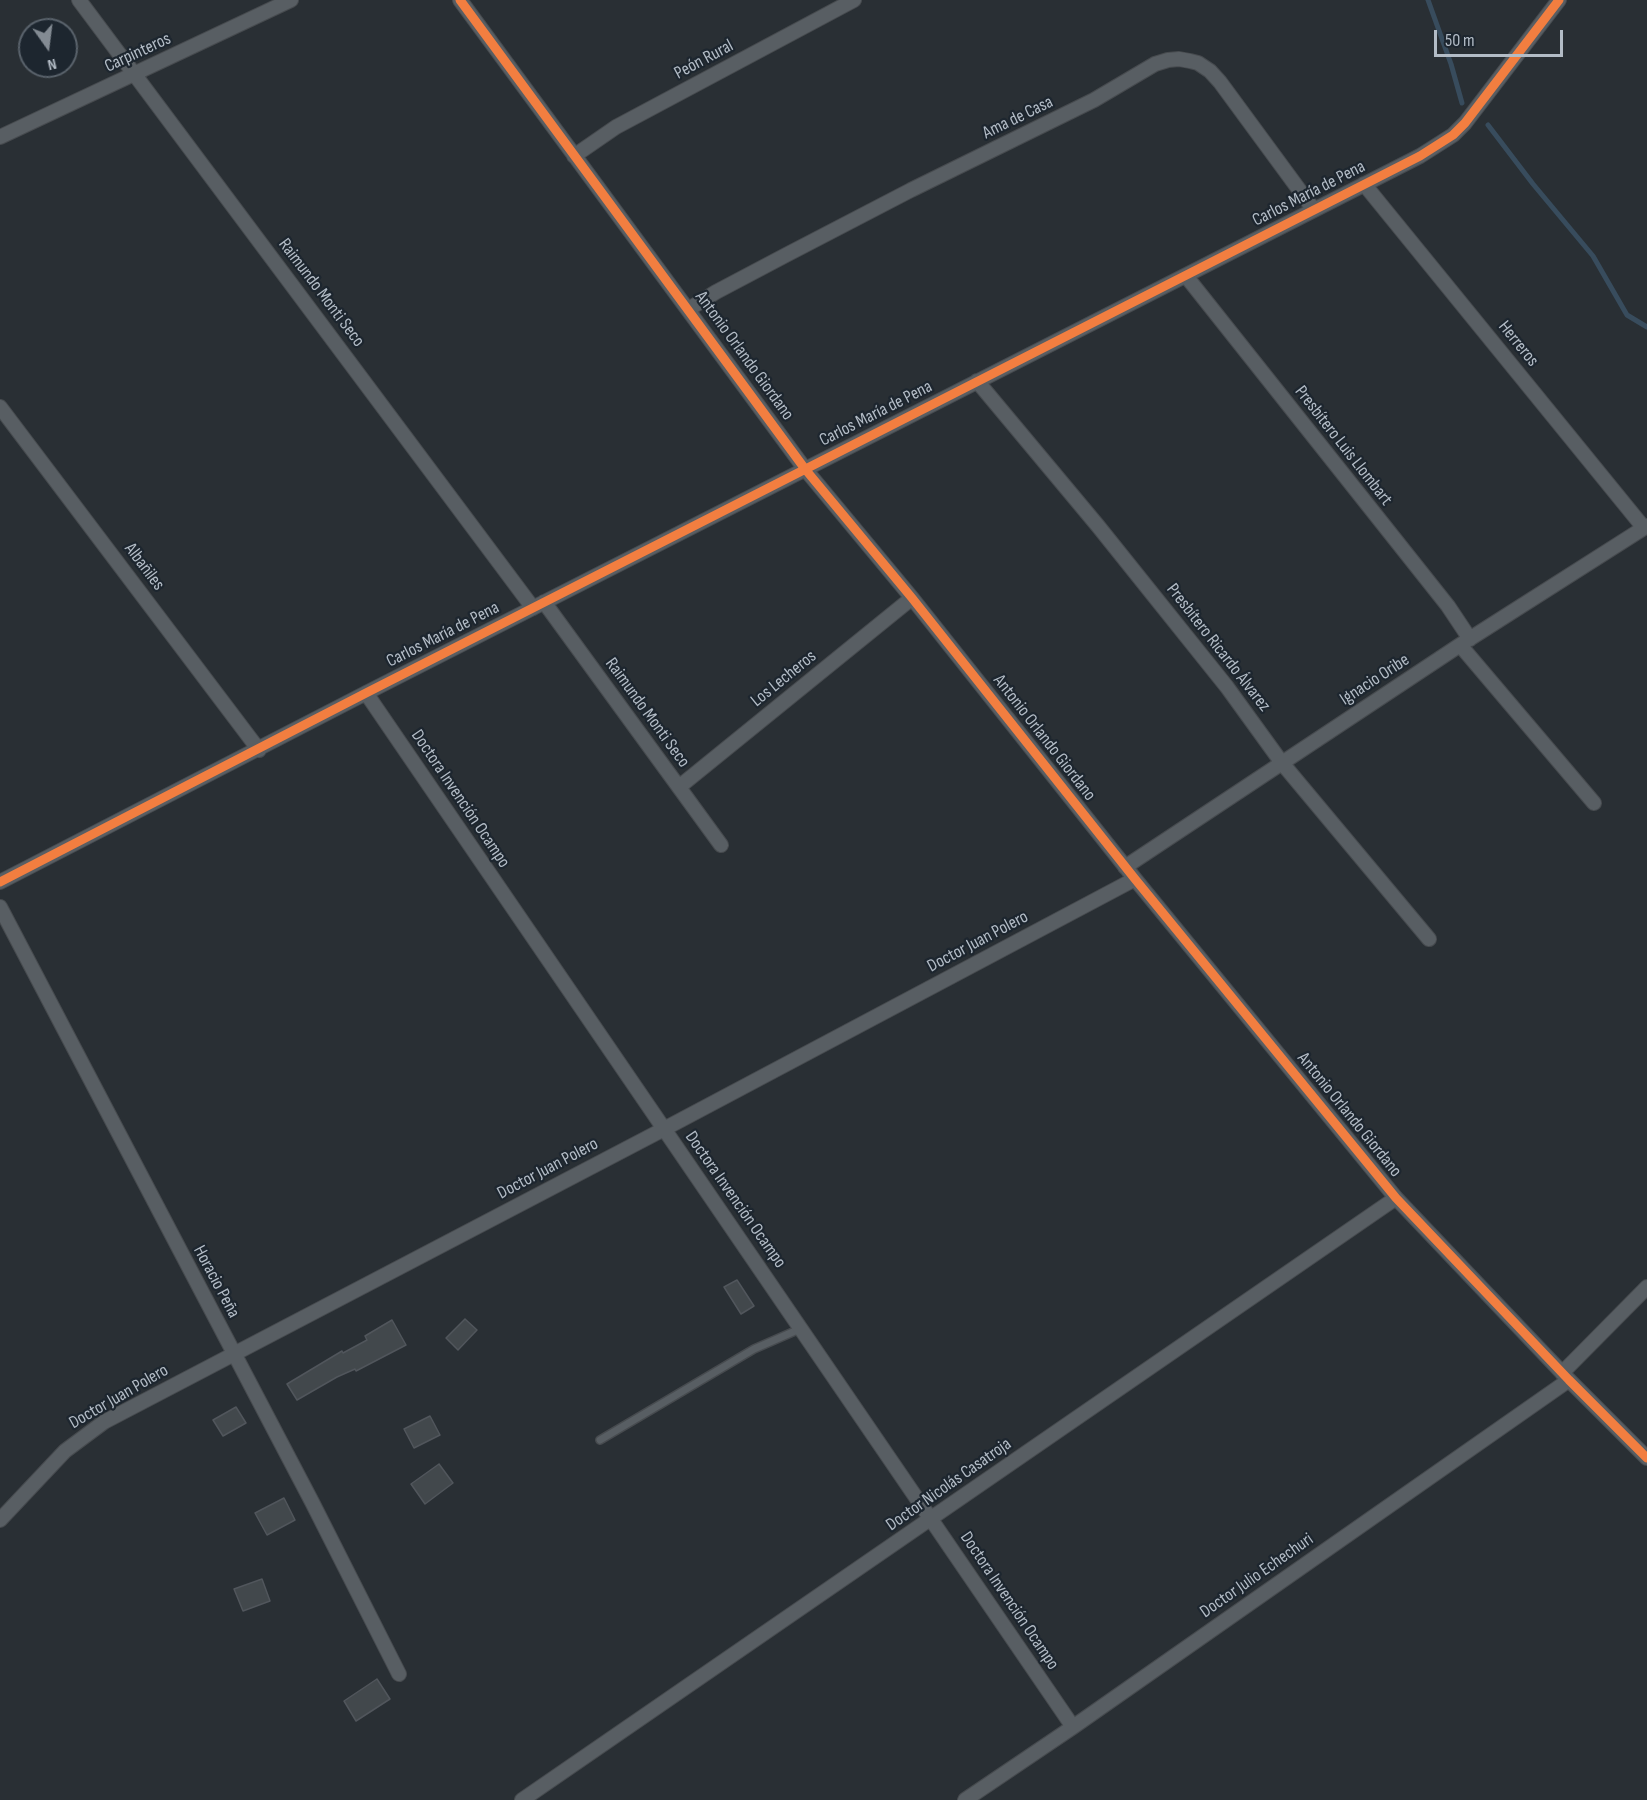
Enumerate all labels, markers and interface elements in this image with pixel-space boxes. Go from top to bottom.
north arrow [18,18,78,78]
scale bar [1437,18,1566,56]
street label: Carpinteros [101,28,175,78]
text: 50 m [1445,30,1475,51]
street label: Peón Rural [671,35,737,85]
text: N [46,54,58,74]
street label: Ama de Casa [979,92,1057,144]
street label: Carlos María de Pena [1249,156,1369,232]
street label: Raimundo Monti Seco [273,235,369,351]
street label: Antonio Orlando Giordano [690,287,798,425]
street label: Herreros [1493,317,1543,371]
street label: Carlos María de Pena [816,376,936,452]
street label: Presbítero Luis Llombart [1290,382,1396,510]
street label: Albañiles [119,539,169,595]
street label: Presbítero Ricardo Álvarez [1161,580,1275,716]
street label: Carlos María de Pena [383,597,503,673]
street label: Los Lecheros [747,646,821,712]
street label: Ignacio Oribe [1336,650,1414,710]
street label: Raimundo Monti Seco [600,654,694,772]
street label: Antonio Orlando Giordano [988,671,1100,805]
street label: Doctora Invención Ocampo [406,726,514,872]
street label: Doctor Juan Polero [924,906,1032,978]
street label: Antonio Orlando Giordano [1292,1048,1406,1182]
street label: Doctora Invención Ocampo [680,1128,790,1272]
street label: Doctor Juan Polero [494,1133,602,1205]
street label: Horacio Peña [188,1242,244,1322]
street label: Doctor Juan Polero [66,1360,172,1434]
street label: Doctor Nicolás Casatroja [882,1434,1016,1536]
street label: Doctora Invención Ocampo [955,1528,1063,1674]
street label: Doctor Julio Echechuri [1196,1529,1318,1623]

